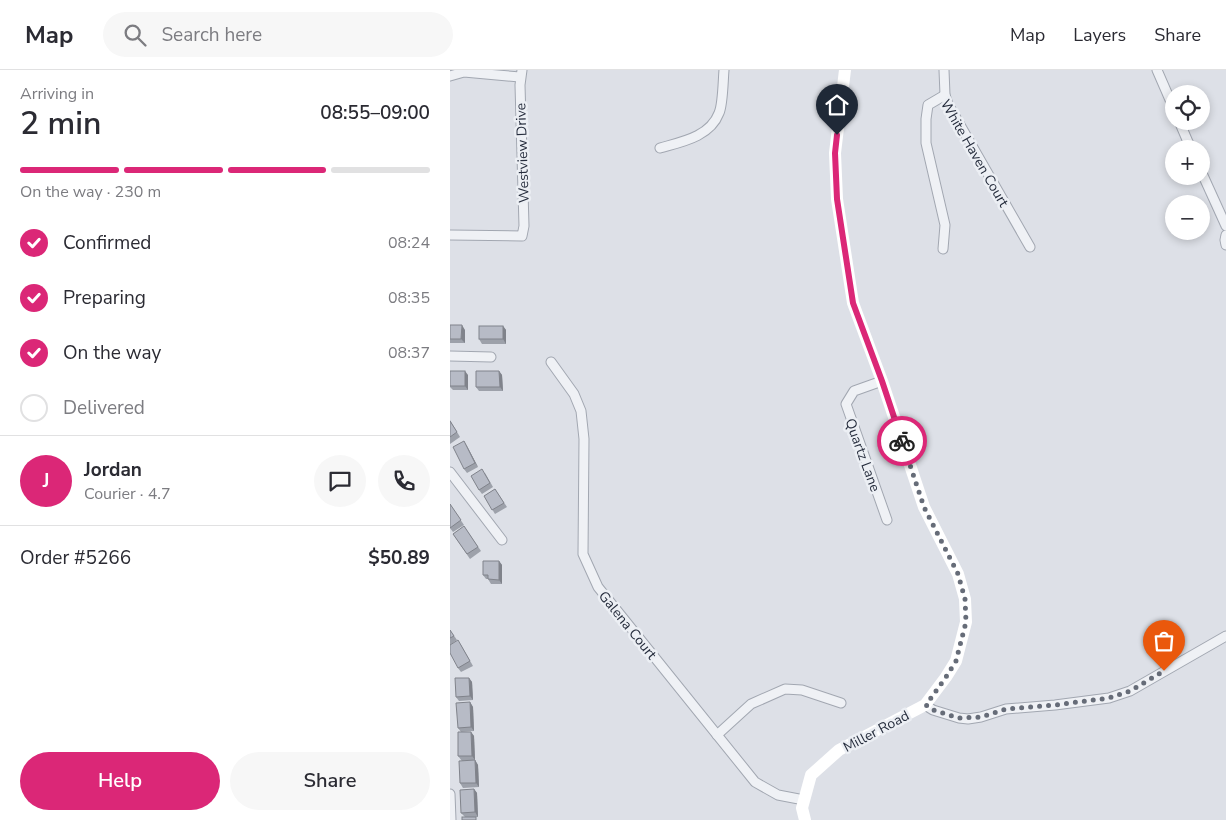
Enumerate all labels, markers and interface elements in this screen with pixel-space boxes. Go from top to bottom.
search box [103,12,453,57]
text: Map [25,19,73,51]
icon: search [121,21,149,49]
text: Search here [161,22,262,48]
text: Map [1010,23,1045,47]
text: Layers [1073,23,1126,47]
text: Share [1154,23,1201,47]
text: Arriving in [20,83,94,105]
pin [816,84,858,135]
map controls [1165,85,1210,240]
button: locate [1165,85,1210,130]
icon: home [823,91,851,119]
street label: White Haven Court [936,96,1013,211]
text: 08:55–09:00 [320,100,430,126]
text: 2 min [20,102,102,145]
street label: Westview Drive [511,103,534,203]
button: + [1165,140,1210,185]
text: On the way · 230 m [20,181,161,203]
button: − [1165,195,1210,240]
icon: check [20,229,48,257]
text: Confirmed [63,230,151,256]
text: 08:24 [388,232,430,254]
icon: check [20,284,48,312]
text: Preparing [63,285,146,311]
text: 08:35 [388,287,430,309]
icon: check [20,339,48,367]
text: On the way [63,340,161,366]
text: 08:37 [388,342,430,364]
text: Delivered [63,395,145,421]
street label: Quartz Lane [840,416,885,495]
courier [877,416,927,466]
icon: bike [888,427,916,455]
button: chat [314,455,366,507]
button: phone [378,455,430,507]
text: Jordan [84,457,142,483]
text: J [43,468,49,494]
text: Courier · 4.7 [84,483,170,505]
text: Order #5266 [20,545,131,571]
text: $50.89 [368,545,430,571]
street label: Galena Court [594,587,661,664]
pin [1143,620,1185,671]
icon: bag [1150,627,1178,655]
street label: Miller Road [840,706,913,757]
button: Help [20,752,220,810]
button: Share [230,752,430,810]

